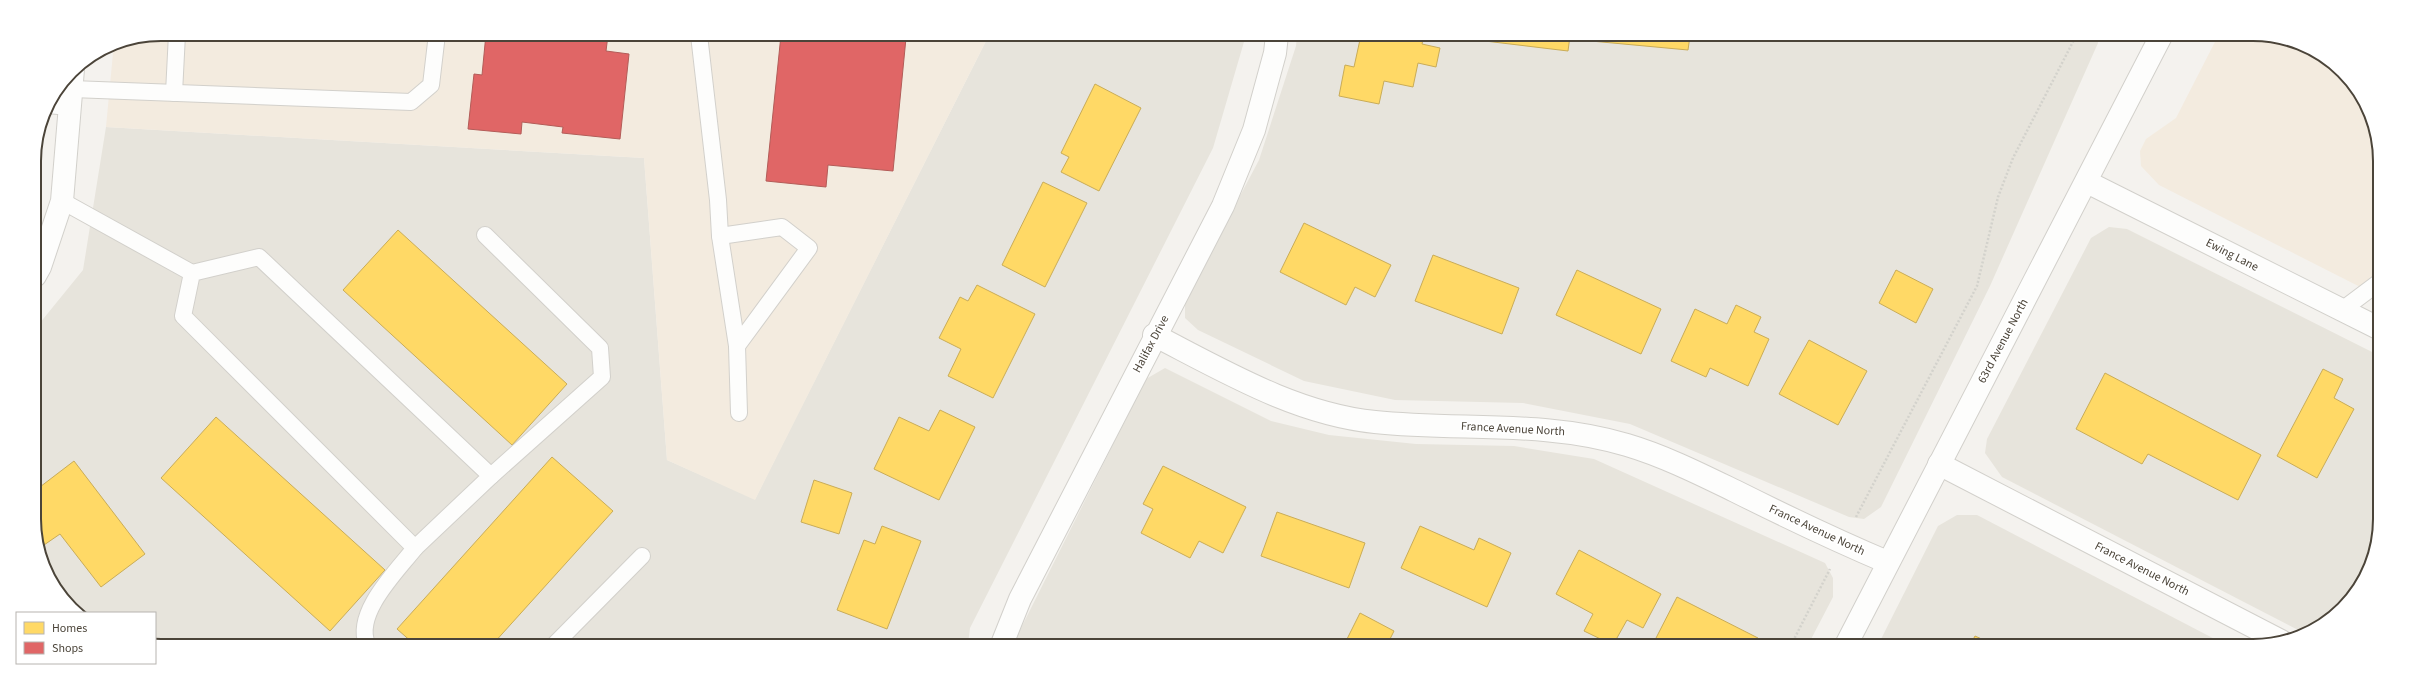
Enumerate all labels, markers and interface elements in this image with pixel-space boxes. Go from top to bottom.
street label: Ewing Lane [2203,234,2261,276]
street label: 63rd Avenue North [1974,296,2032,386]
street label: Halifax Drive [1129,312,1173,376]
street label: France Avenue North [1461,418,1565,440]
street label: France Avenue North [1766,500,1868,560]
street label: France Avenue North [2092,538,2192,600]
legend [16,612,156,664]
text: Homes [52,620,87,637]
text: Shops [52,640,83,657]

